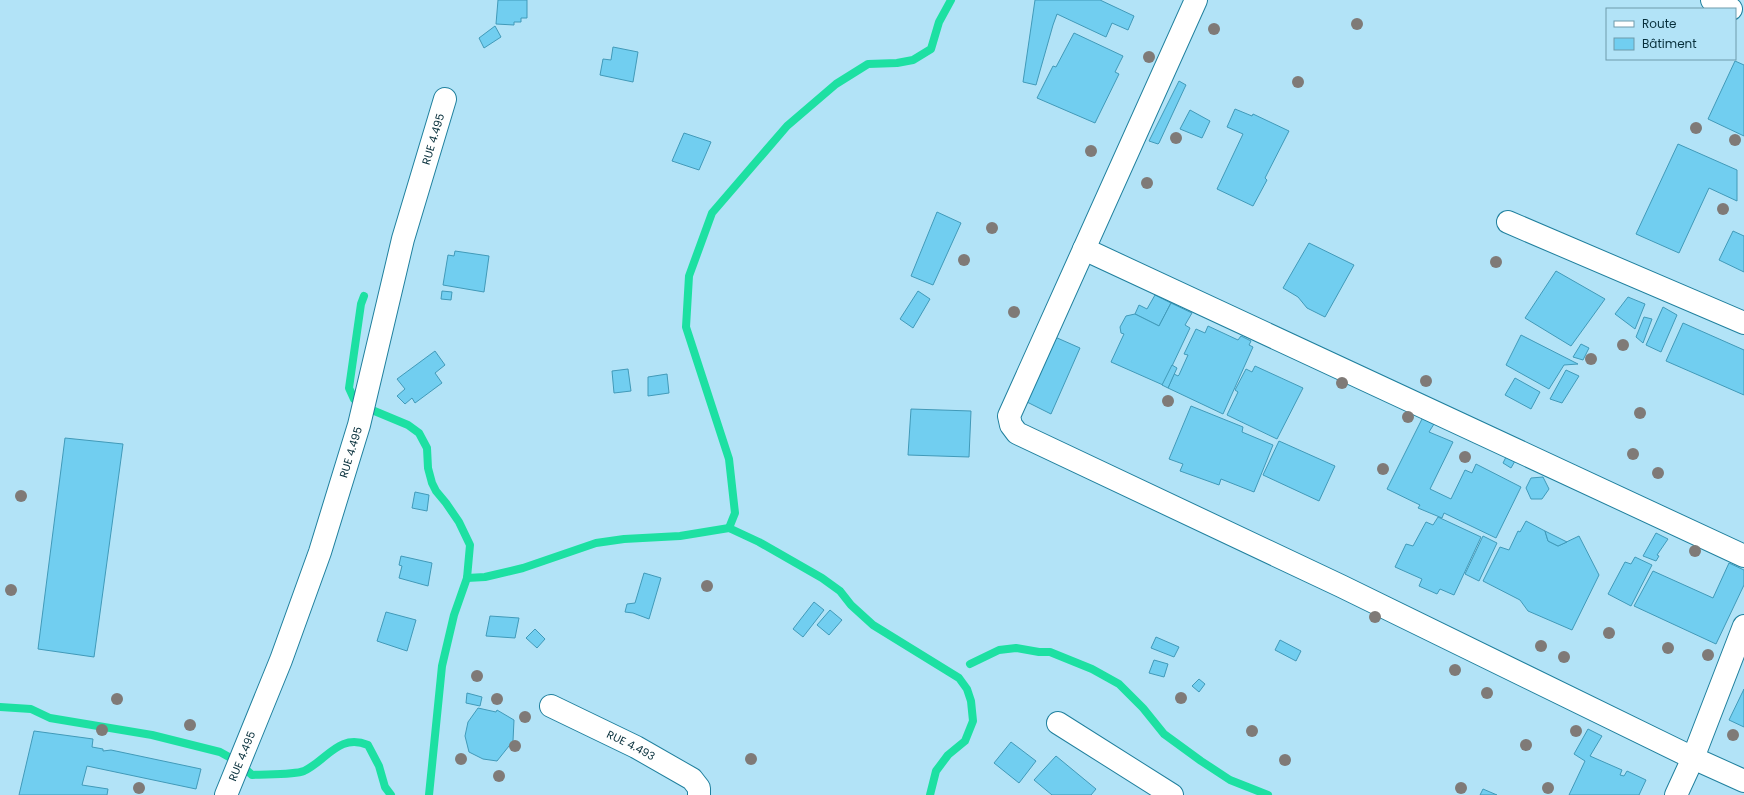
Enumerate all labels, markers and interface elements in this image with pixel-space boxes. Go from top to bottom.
legend [1606,8,1736,60]
text: Route [1642,15,1676,32]
text: Bâtiment [1642,35,1697,52]
street label: RUE 4.495 [418,111,448,167]
street label: RUE 4.495 [335,425,366,480]
street label: RUE 4.493 [604,726,658,764]
street label: RUE 4.495 [224,729,259,784]

